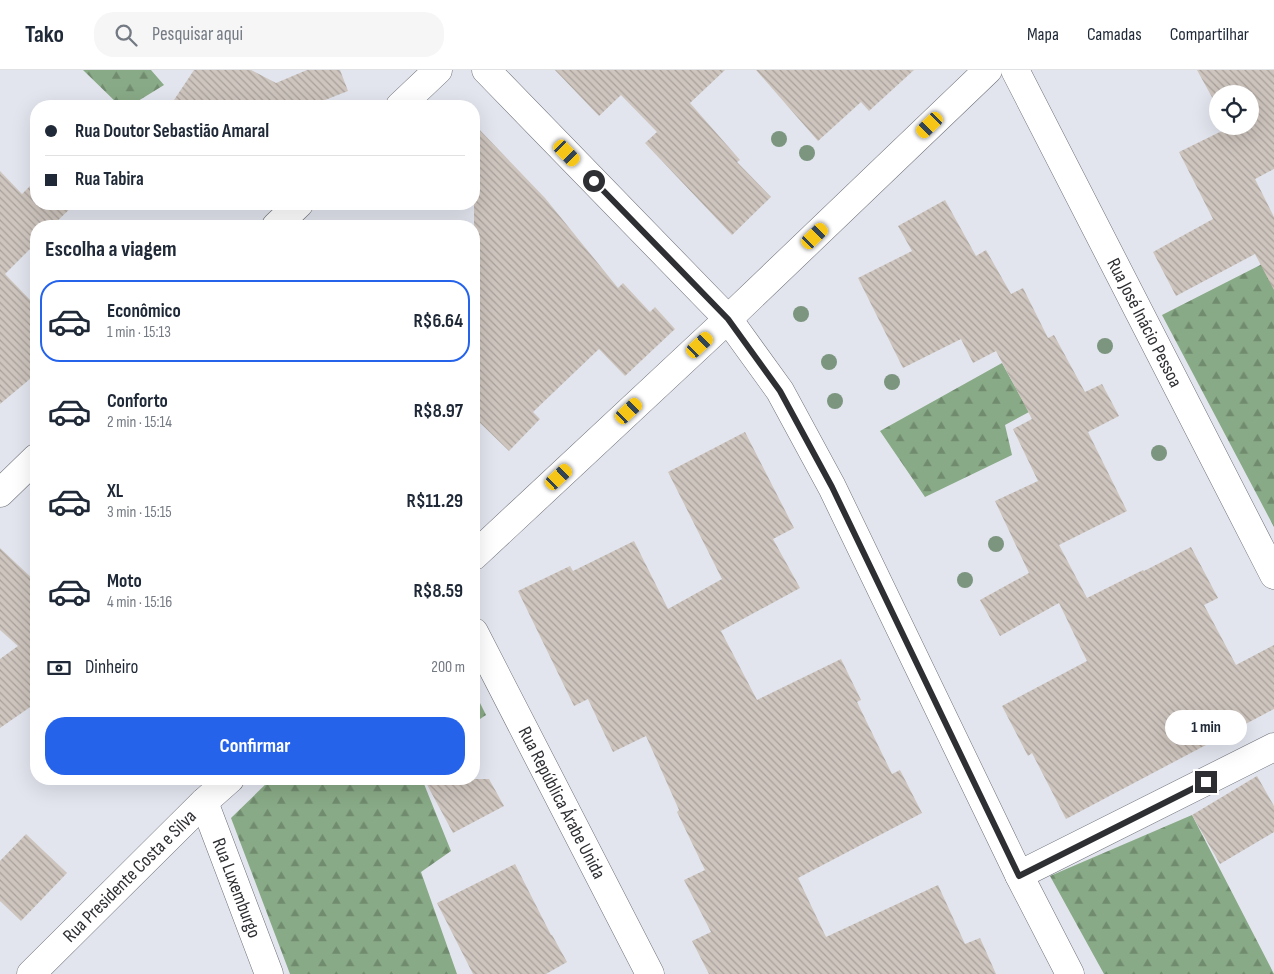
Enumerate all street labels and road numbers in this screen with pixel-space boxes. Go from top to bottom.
street label: Rua José Inácio Pessoa [1102,254,1187,391]
street label: Rua República Árabe Unida [513,723,611,883]
street label: Rua Presidente Costa e Silva [58,805,201,947]
street label: Rua Luxemburgo [207,835,266,941]

